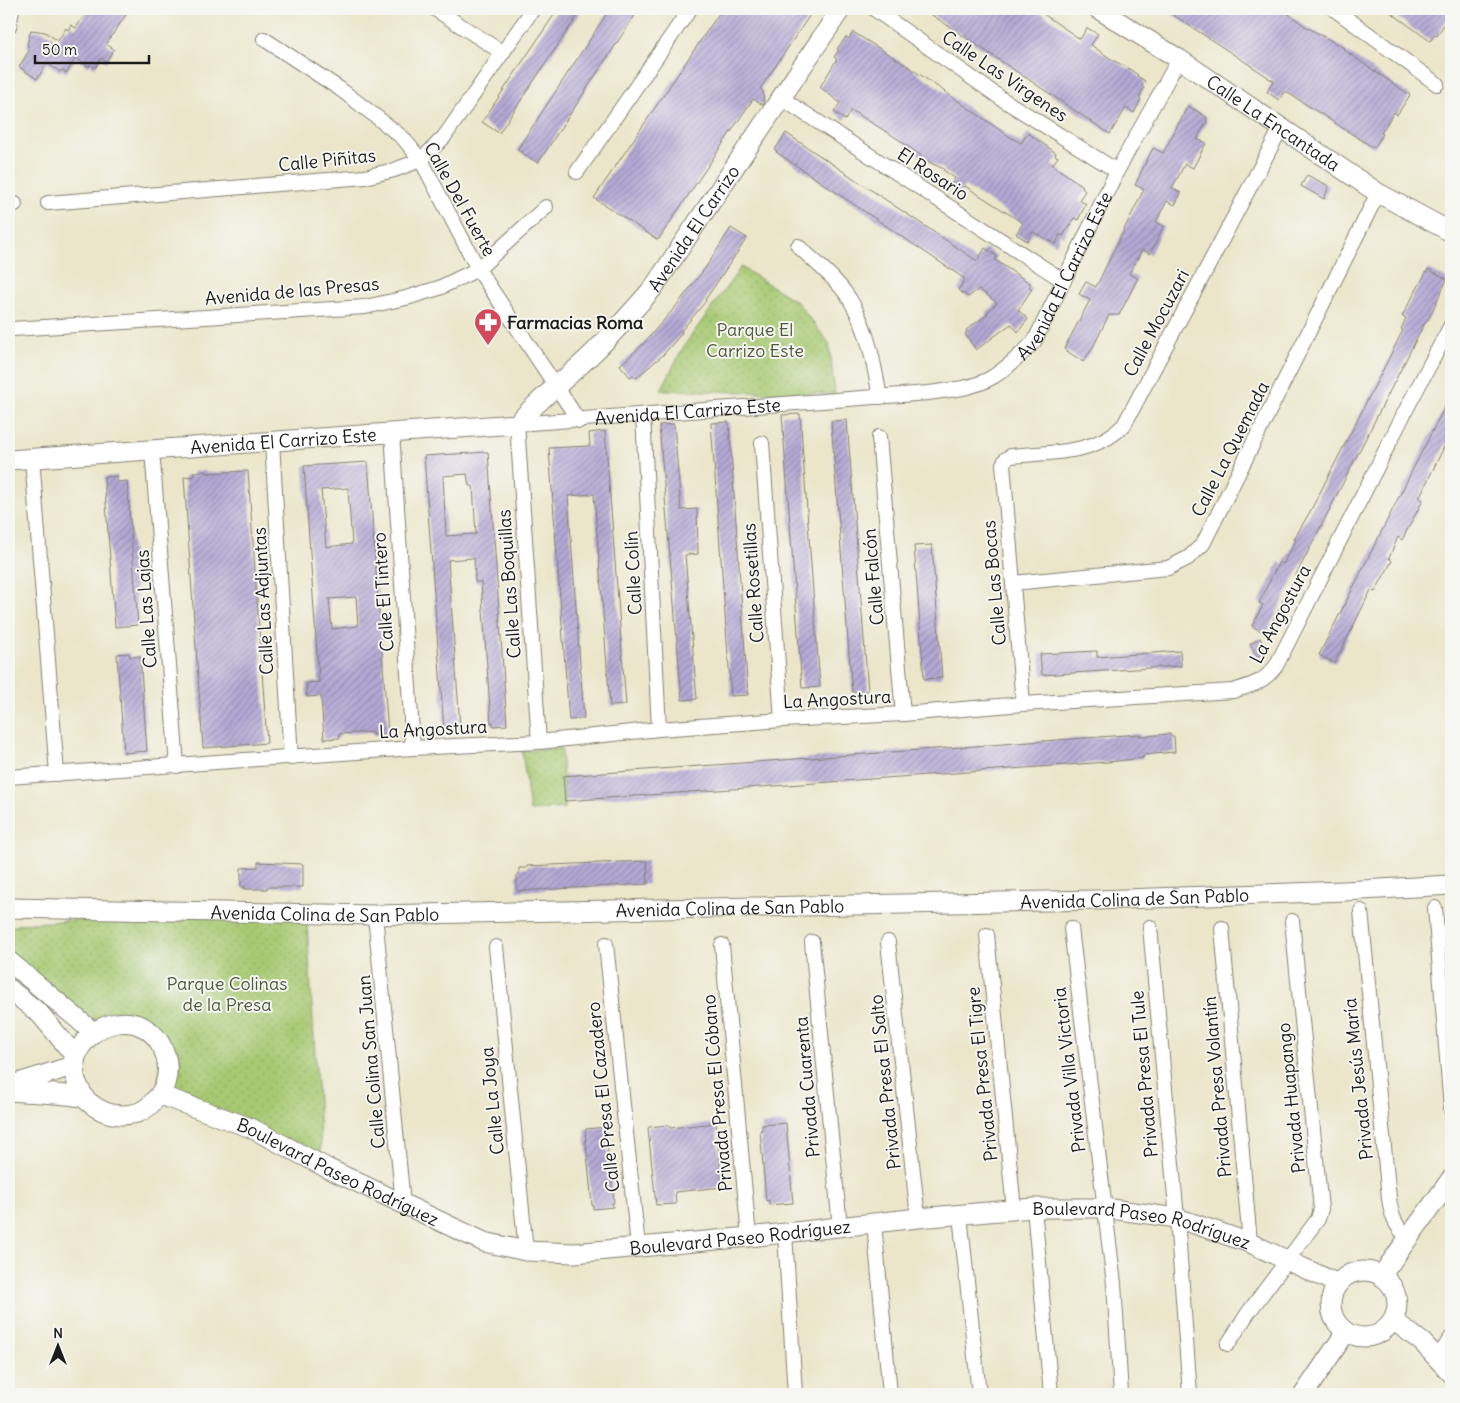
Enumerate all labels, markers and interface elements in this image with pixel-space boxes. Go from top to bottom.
street label: Calle Las Virgenes [938,25,1072,127]
scale bar [35,32,149,64]
text: 50 m [42,40,77,59]
street label: Calle La Encantada [1202,69,1345,176]
street label: Calle Del Fuerte [419,138,501,260]
street label: El Rosario [893,142,973,206]
street label: Calle Piñitas [277,143,377,177]
street label: Avenida El Carrizo [642,160,744,296]
street label: Avenida El Carrizo Este [1011,188,1117,364]
street label: Calle Mocuzari [1118,265,1194,381]
street label: Avenida de las Presas [204,272,380,310]
pharmacy icon: Farmacias Roma [473,307,503,346]
place label: Farmacias Roma [507,311,643,334]
park label: Parque El Carrizo Este [706,318,804,362]
street label: Calle La Quemada [1186,377,1274,521]
street label: Avenida El Carrizo Este [594,393,782,430]
street label: Avenida El Carrizo Este [189,422,377,459]
street label: Calle Las Boquillas [492,509,526,659]
street label: Calle Las Bocas [977,519,1011,647]
street label: Calle Rosetillas [737,522,769,644]
street label: Calle Las Adjuntas [248,527,278,675]
street label: Calle Falcón [857,528,889,626]
street label: Calle Colín [619,530,647,616]
street label: Calle El Tintero [367,532,399,652]
street label: Calle Las Lajas [130,549,162,669]
street label: La Angostura [1244,561,1316,667]
street label: La Angostura [782,685,892,713]
street label: La Angostura [378,715,488,743]
street label: Avenida Colina de San Pablo [1020,883,1249,913]
street label: Avenida Colina de San Pablo [615,894,844,922]
street label: Avenida Colina de San Pablo [210,900,440,927]
park label: Parque Colinas de la Presa [167,972,287,1016]
street label: Calle Colina San Juan [352,974,390,1150]
street label: Privada Presa El Tigre [961,986,1003,1162]
street label: Privada Villa Victoria [1047,986,1091,1154]
street label: Privada Presa El Tule [1125,990,1163,1158]
street label: Privada Presa El Salto [864,993,906,1171]
street label: Privada Presa El Cóbano [697,994,737,1192]
street label: Privada Presa Volantín [1198,995,1236,1179]
street label: Privada Jesús María [1338,997,1378,1161]
street label: Calle Presa El Cazadero [582,1001,624,1193]
street label: Privada Cuarenta [789,1015,825,1159]
street label: Privada Huapango [1272,1022,1310,1174]
street label: Calle La Joya [475,1046,509,1156]
street label: Boulevard Paseo Rodríguez [234,1112,443,1231]
street label: Boulevard Paseo Rodríguez [1032,1197,1254,1254]
street label: Boulevard Paseo Rodríguez [628,1214,852,1259]
north arrow [32,1320,82,1370]
text: N [53,1324,63,1342]

